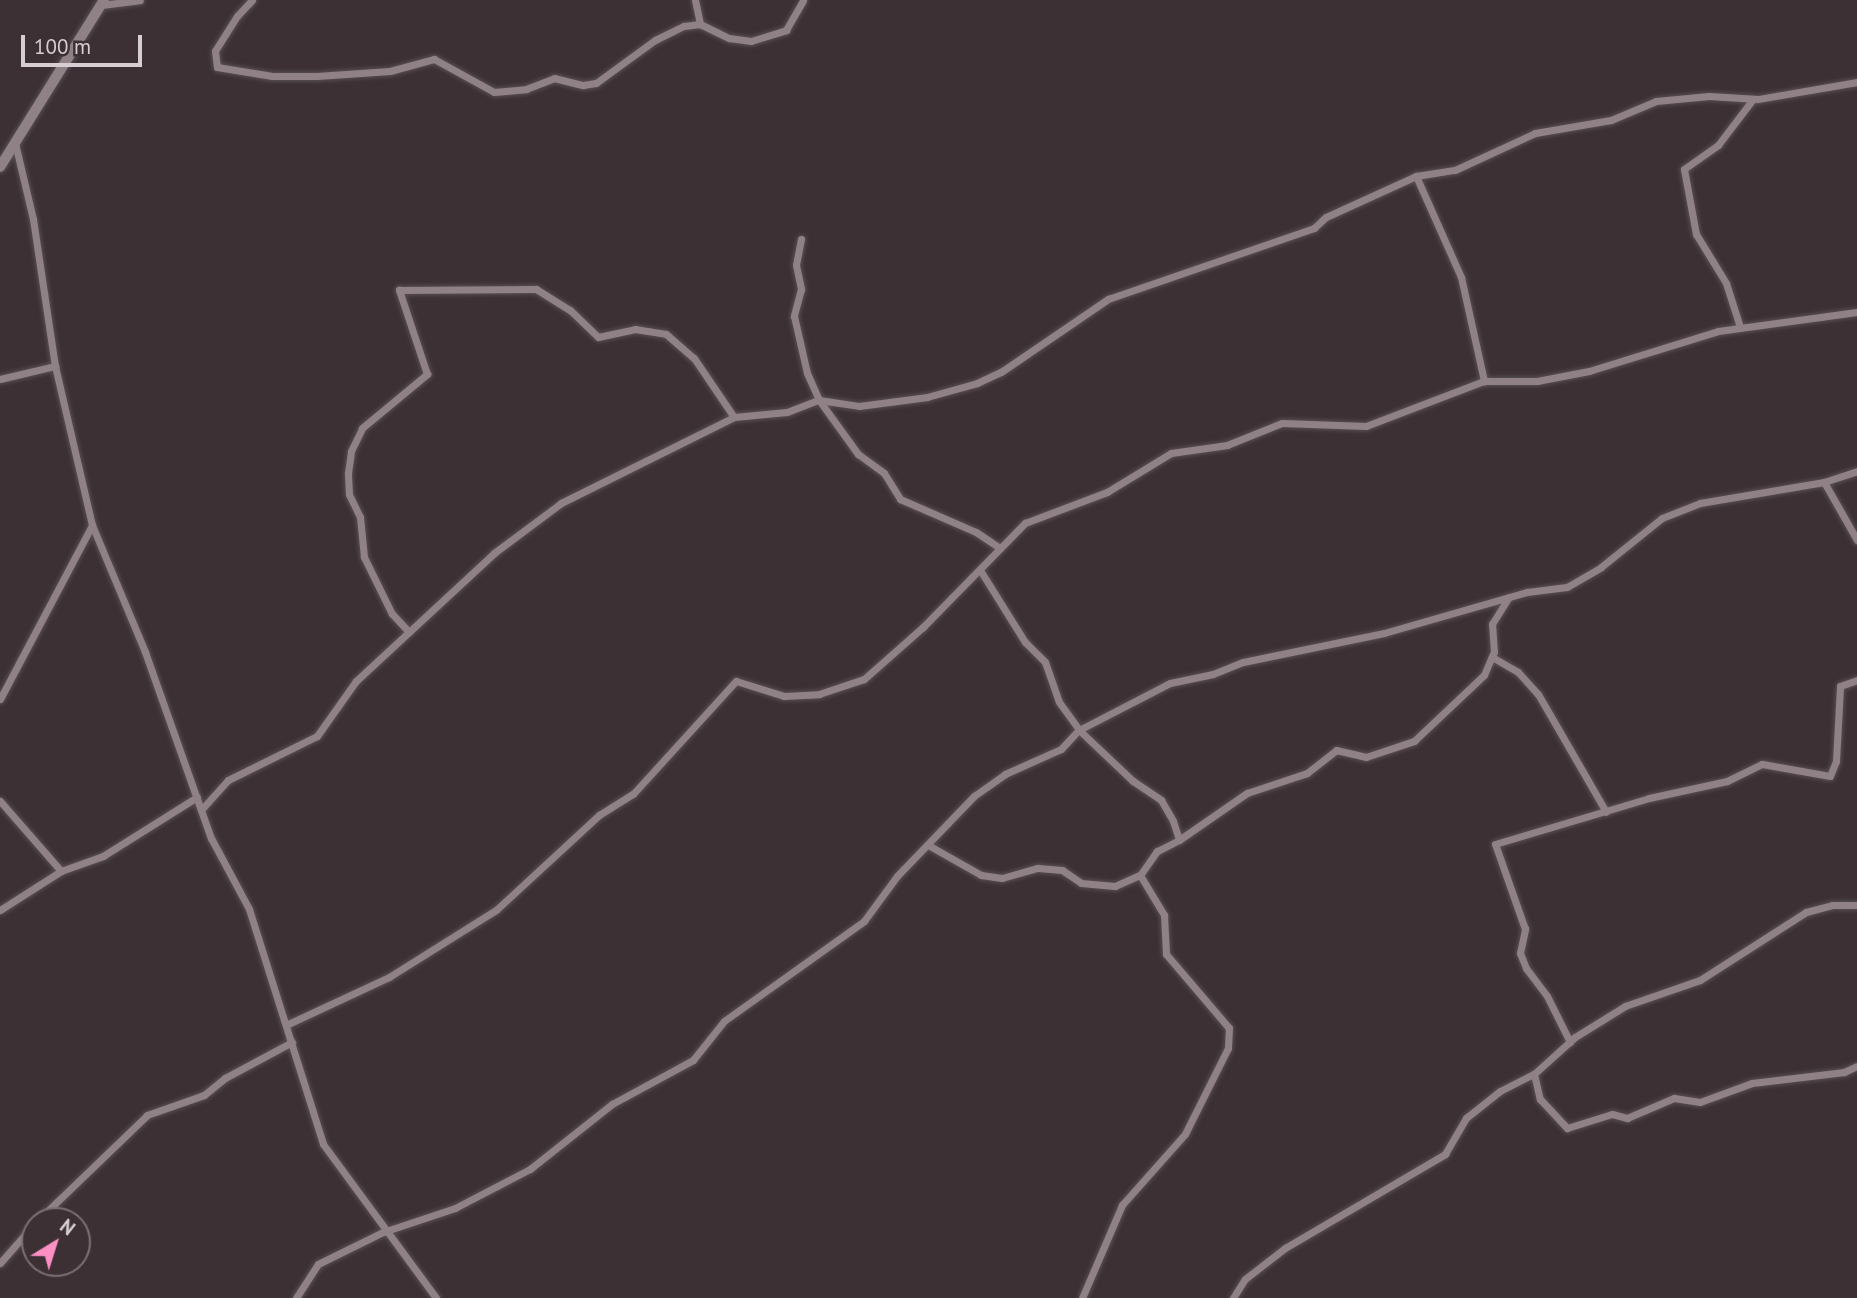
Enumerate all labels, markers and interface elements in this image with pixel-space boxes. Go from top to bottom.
scale bar [24,21,145,65]
text: 100 m [34,33,91,60]
north arrow [21,1207,91,1277]
text: N [55,1214,80,1240]

